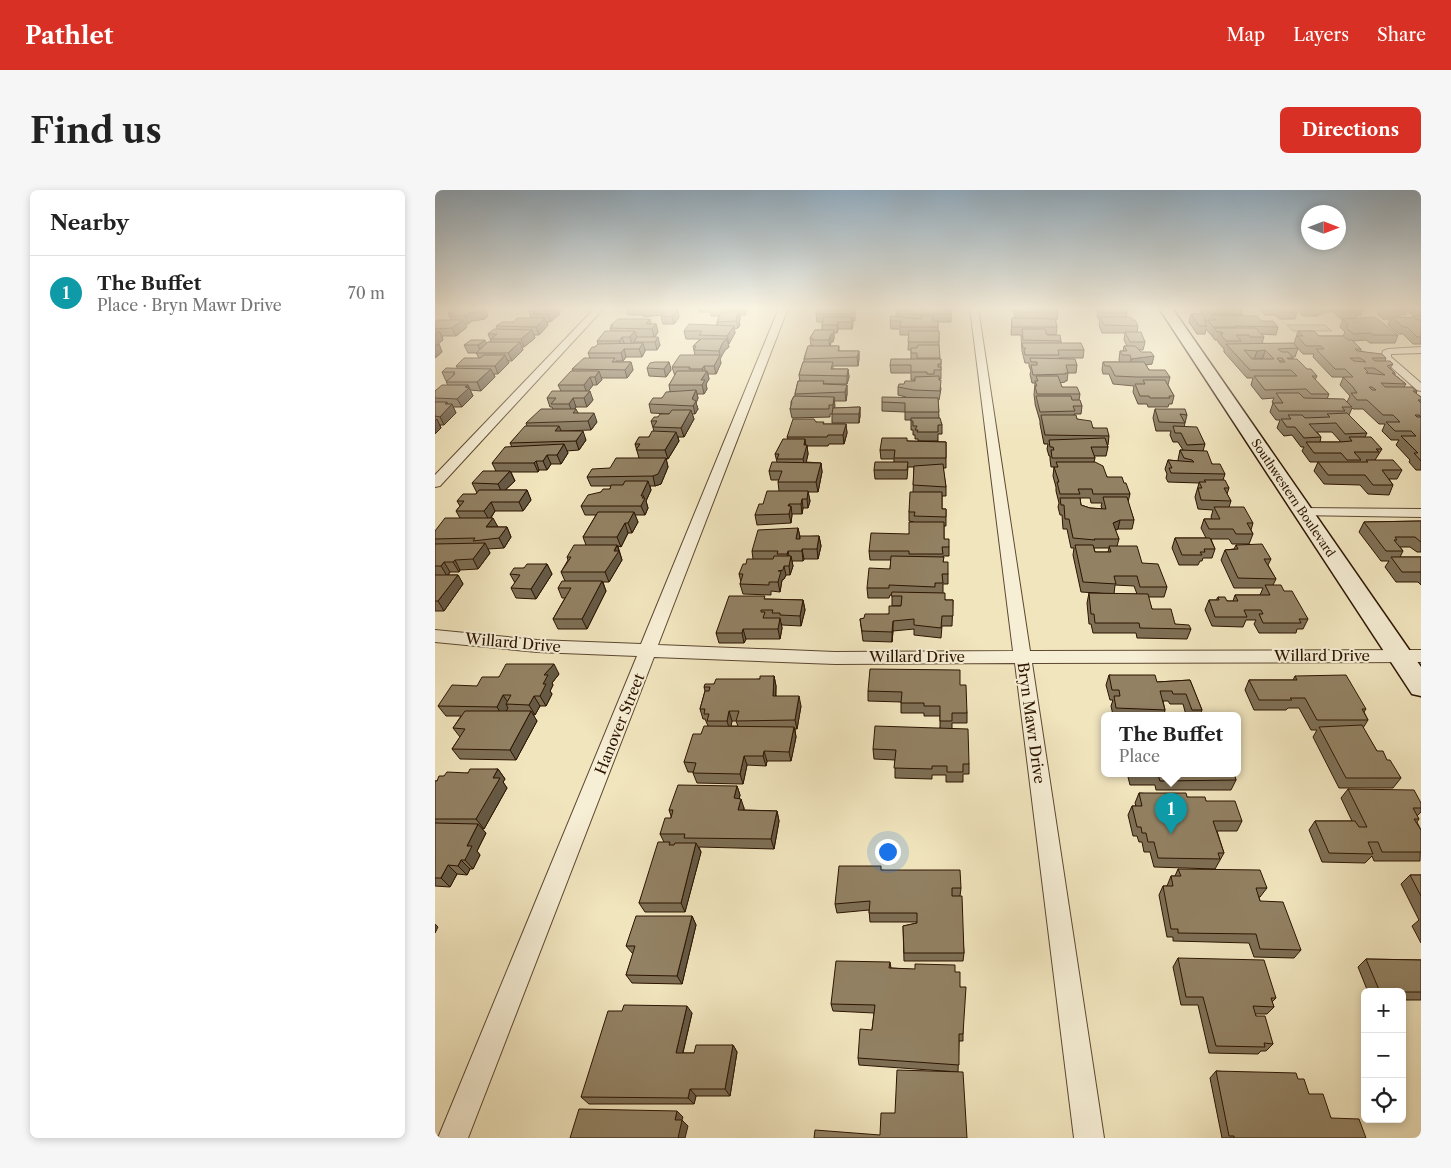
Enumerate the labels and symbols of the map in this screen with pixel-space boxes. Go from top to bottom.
north arrow [1301,205,1346,250]
street label: Southwestern Boulevard [1248,436,1339,560]
street label: Willard Drive [463,629,562,656]
street label: Willard Drive [1273,646,1370,665]
street label: Willard Drive [868,647,965,666]
street label: Bryn Mawr Drive [1014,661,1049,785]
street label: Hanover Street [591,670,649,777]
pin: 1 [1155,793,1187,834]
your location [875,839,901,865]

